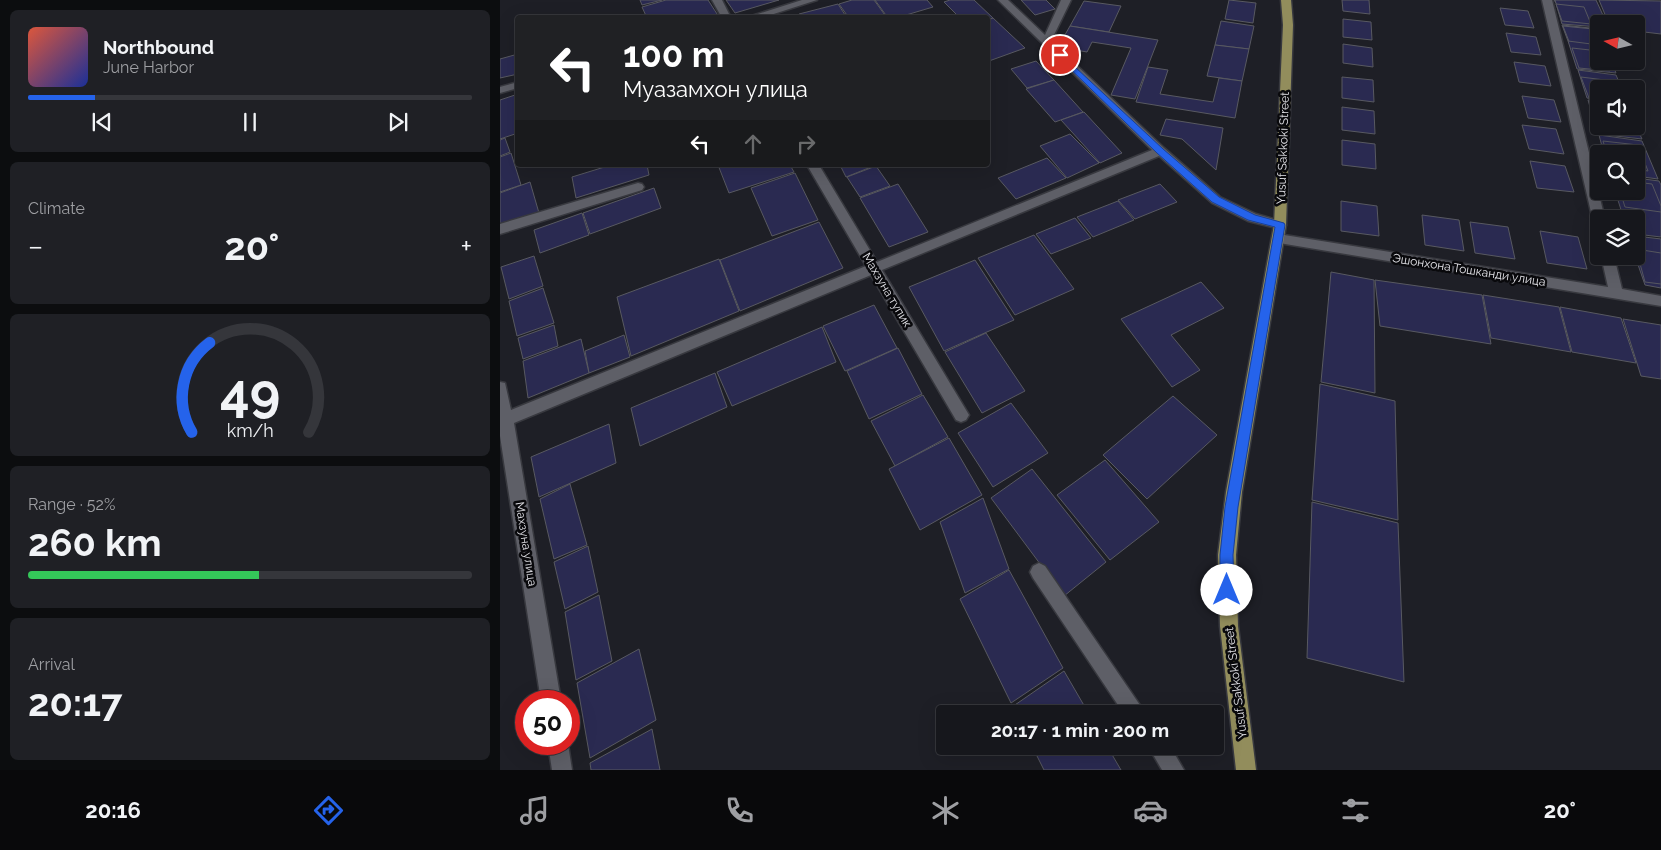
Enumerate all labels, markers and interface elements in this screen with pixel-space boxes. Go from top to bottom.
north arrow [1590,15,1645,70]
map controls [1590,15,1645,265]
text: 100 m [623,34,724,75]
pin [1039,34,1081,76]
icon: left [540,35,605,100]
text: Northbound [103,36,214,58]
icon: arrive [1046,41,1074,69]
text: June Harbor [103,58,194,77]
text: Муазамхон улица [623,76,808,102]
button: sound [1590,80,1645,135]
street label: Yusuf Sakkoki Street [1274,92,1292,204]
icon: previous [88,108,116,136]
icon: pause [236,108,264,136]
icon: next [384,108,412,136]
icon: left [686,130,714,158]
icon: ahead [739,130,767,158]
icon: right [792,130,820,158]
button: search [1590,145,1645,200]
text: Climate [28,199,85,218]
button: layers [1590,210,1645,265]
text: 20° [224,224,279,269]
text: − [28,230,43,263]
text: + [460,230,472,263]
street label: Махзуна тупик [859,250,915,330]
street label: Эшонхона Тошканди улица [1391,251,1547,289]
text: 49 [220,362,280,423]
text: km/h [226,420,274,441]
text: Range · 52% [28,495,115,514]
street label: Махзуна улица [512,501,540,587]
text: 260 km [28,520,162,565]
position arrow [1200,563,1252,615]
street label: Yusuf Sakkoki Street [1222,626,1250,740]
text: Arrival [28,655,75,674]
text: 20:17 [28,680,122,725]
speed limit sign: 50 [515,690,580,755]
text: 20:17 · 1 min · 200 m [991,719,1169,741]
icon: directions [311,793,346,828]
icon: music [517,793,552,828]
icon: phone [722,793,757,828]
icon: climate [928,793,963,828]
icon: car [1133,793,1168,828]
icon: filters [1338,793,1373,828]
text: 20:16 [85,797,141,823]
text: 20° [1544,797,1576,823]

